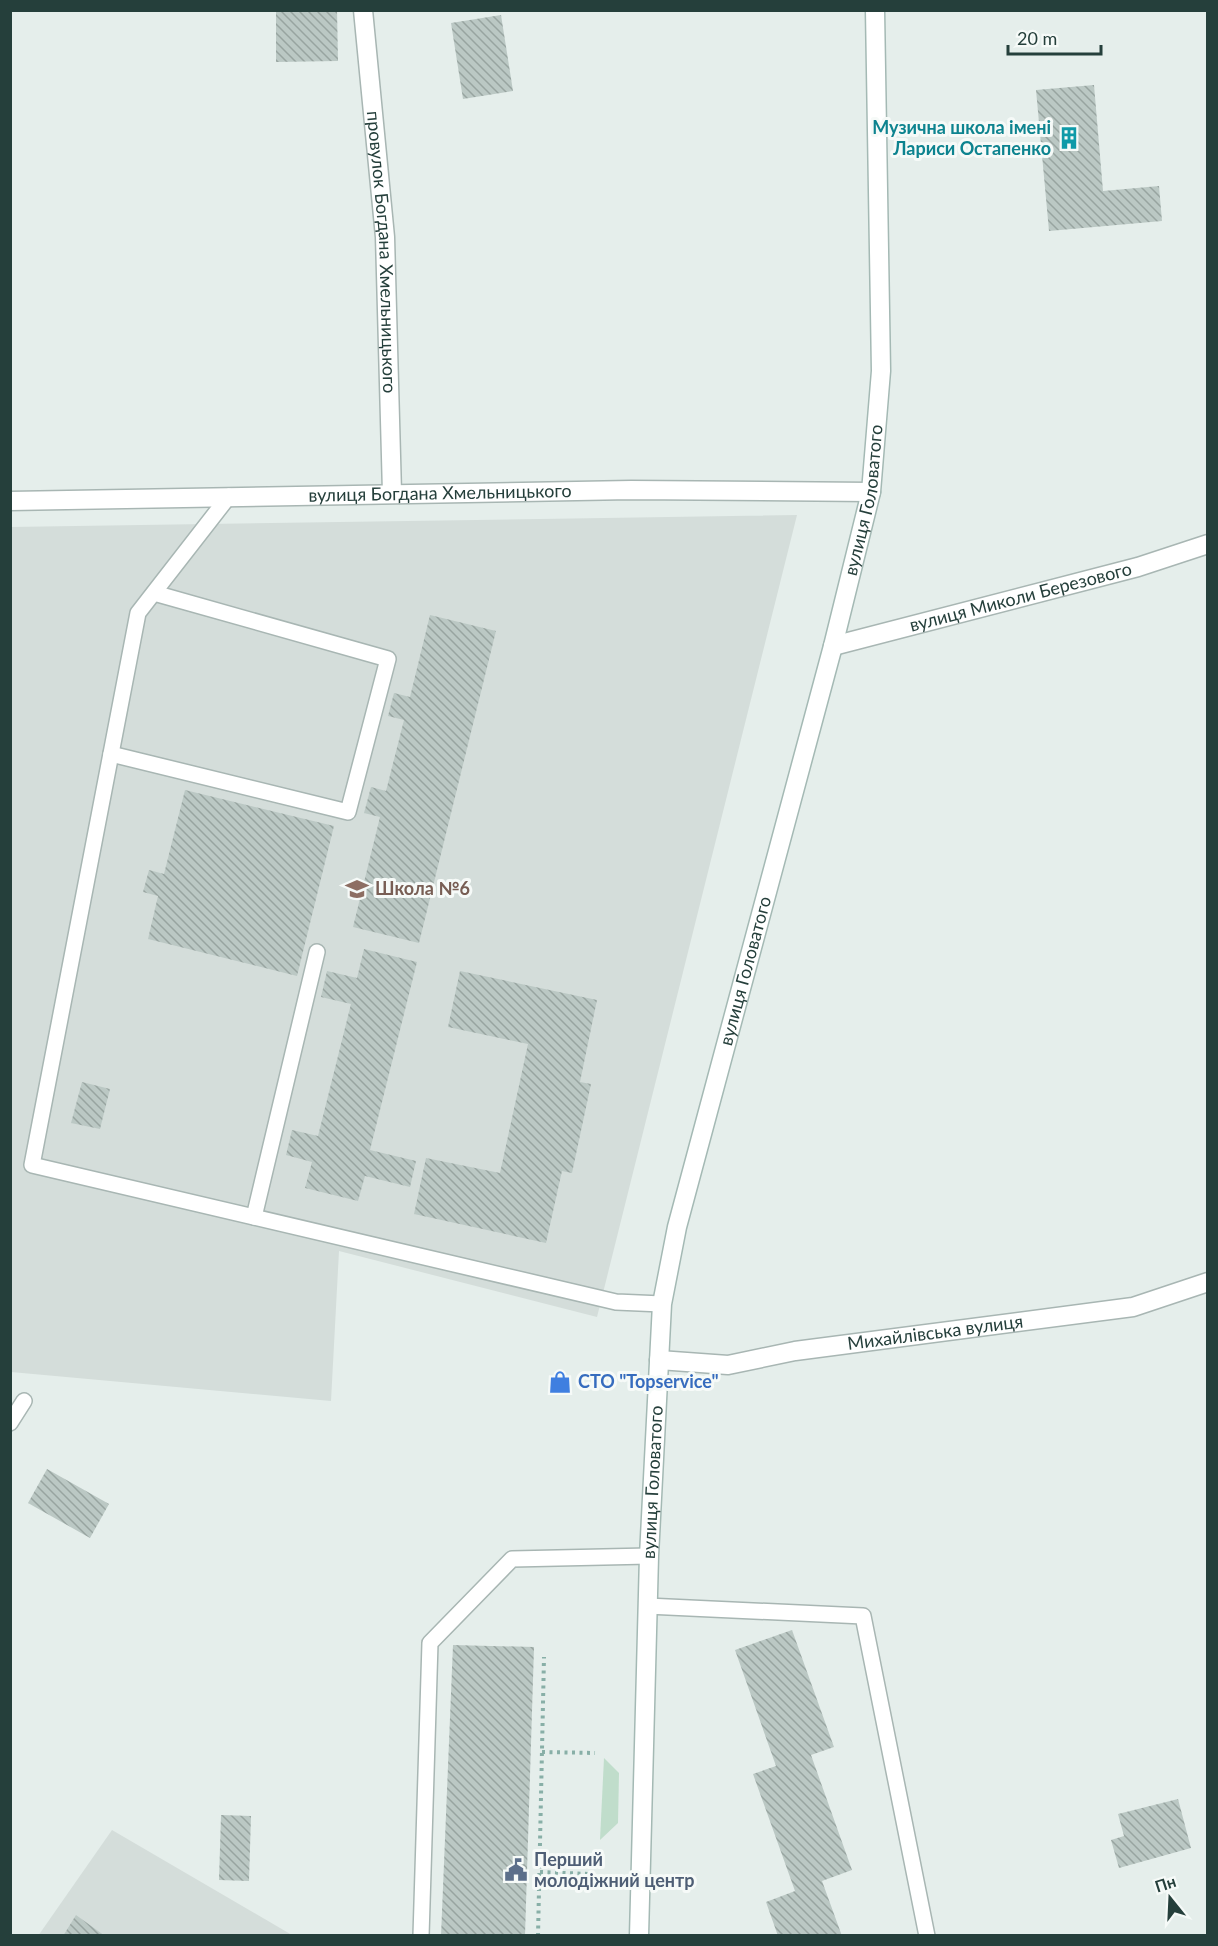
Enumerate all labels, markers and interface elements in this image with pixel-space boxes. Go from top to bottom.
scale bar [1008,18,1101,56]
text: 20 m [1017,27,1057,49]
street label: провулок Богдана Хмельницького [363,110,401,394]
place label: Музична школа імені Лариси Остапенко [872,116,1051,159]
building icon: Музична школа імені Лариси Остапенко [1056,125,1082,151]
street label: вулиця Головатого [839,424,887,578]
street label: вулиця Богдана Хмельницького [308,479,572,506]
street label: вулиця Миколи Березового [907,557,1134,636]
school or university icon: Школа №6 [344,876,370,902]
place label: Школа №6 [375,877,470,899]
street label: вулиця Головатого [714,894,775,1048]
street label: Михайлівська вулиця [846,1309,1024,1354]
shop icon: СТО "Topservice" [547,1369,573,1395]
place label: СТО "Topservice" [578,1370,719,1392]
street label: вулиця Головатого [637,1405,667,1559]
place label: Перший молодіжний центр [534,1848,694,1891]
public building icon: Перший молодіжний центр [503,1857,529,1883]
north arrow [1140,1868,1200,1928]
text: Пн [1152,1871,1178,1896]

